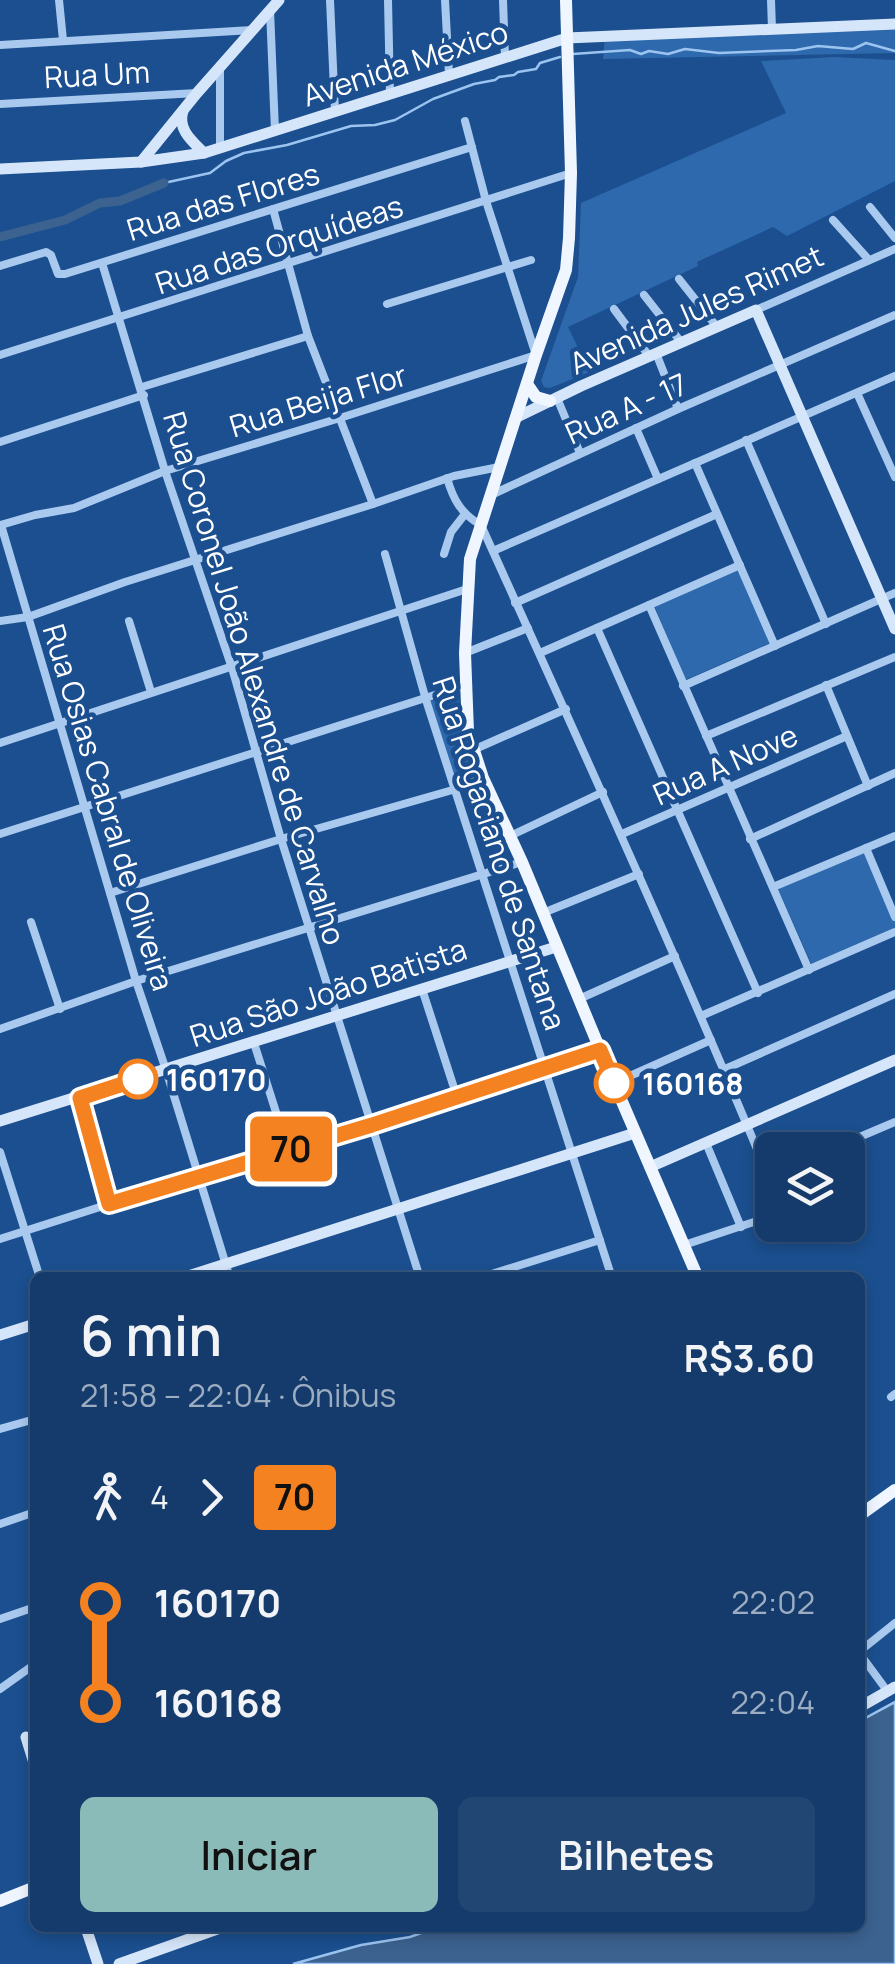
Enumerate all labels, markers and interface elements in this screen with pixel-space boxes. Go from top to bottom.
street label: Avenida México [297,10,513,116]
street label: Rua Um [43,51,151,97]
street label: Rua das Flores [122,152,324,250]
street label: Rua das Orquídeas [150,185,408,303]
street label: Avenida Jules Rimet [563,235,829,383]
street label: Rua Beija Flor [224,354,412,446]
street label: Rua A - 17 [558,363,694,453]
street label: Rua Coronel João Alexandre de Carvalho [154,406,356,950]
street label: Rua Osias Cabral de Oliveira [34,619,184,995]
street label: Rua Rogaciano de Santana [423,671,577,1035]
street label: Rua A Nove [646,714,804,814]
street label: Rua São João Batista [184,928,472,1056]
place label: 160170 [166,1059,266,1100]
marker: 160170 [119,1060,157,1098]
place label: 160168 [642,1063,744,1104]
marker: 160168 [595,1064,633,1102]
line badge: 70 [246,1116,336,1182]
text: 70 [270,1125,312,1173]
map controls [755,1132,865,1242]
button: layers [755,1132,865,1242]
text: 6 min [80,1297,222,1373]
text: R$3.60 [684,1331,815,1383]
text: 21:58 – 22:04 · Ônibus [80,1373,396,1417]
icon: walk [80,1470,135,1525]
icon: forward [184,1470,239,1525]
text: 70 [274,1473,316,1521]
text: 4 [150,1475,169,1519]
text: 160170 [154,1576,281,1628]
text: 22:02 [731,1580,815,1624]
text: 160168 [154,1676,283,1728]
text: 22:04 [731,1680,815,1724]
button: Iniciar [80,1797,438,1912]
button: Bilhetes [458,1797,815,1912]

